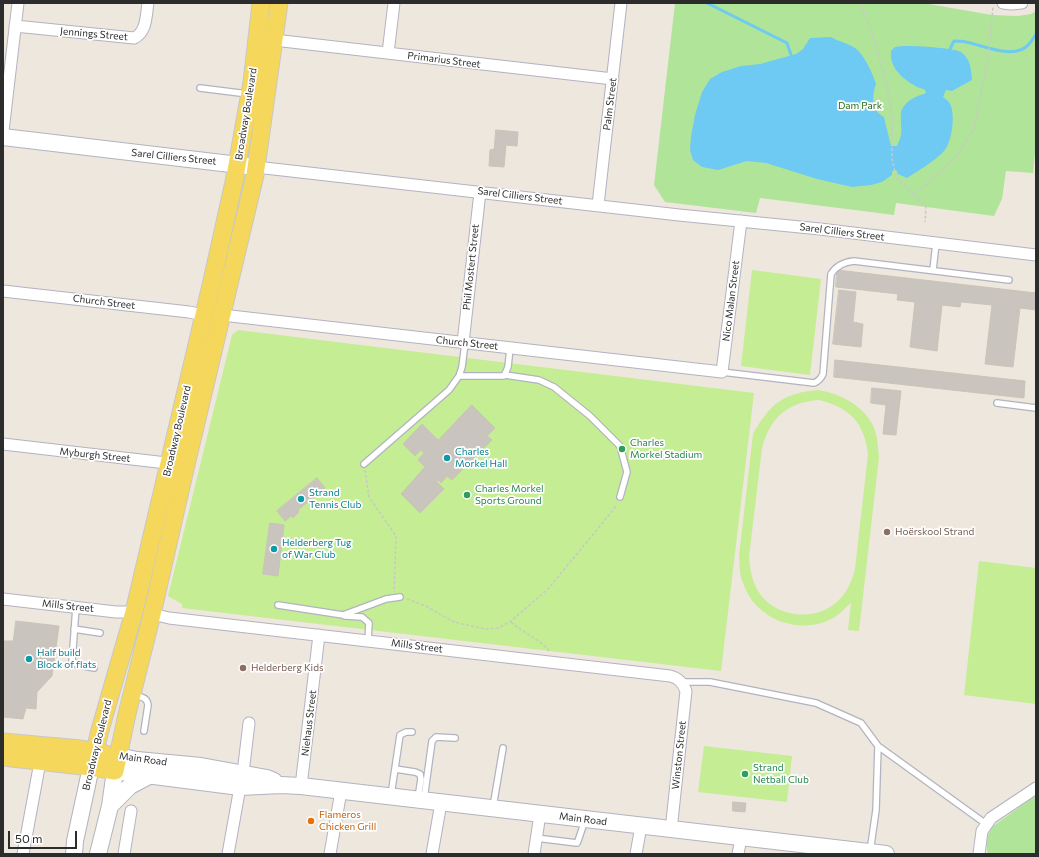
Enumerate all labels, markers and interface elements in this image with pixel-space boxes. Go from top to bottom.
street label: Jennings Street [60,25,128,43]
street label: Primarius Street [407,50,481,70]
street label: Broadway Boulevard [233,67,259,161]
street label: Palm Street [601,77,619,131]
park label: Dam Park [838,100,882,112]
street label: Sarel Cilliers Street [131,147,217,167]
street label: Sarel Cilliers Street [477,185,563,207]
street label: Sarel Cilliers Street [799,221,885,243]
street label: Phil Mostert Street [461,223,481,311]
street label: Nico Malan Street [720,260,742,342]
street label: Church Street [72,292,136,312]
street label: Church Street [435,334,499,352]
street label: Broadway Boulevard [161,384,193,478]
place label: Charles Morkel Stadium [630,437,702,460]
marker: Charles Morkel Stadium [617,444,627,454]
street label: Myburgh Street [59,445,131,465]
place label: Charles Morkel Hall [455,446,507,470]
marker: Charles Morkel Hall [442,453,452,463]
place label: Charles Morkel Sports Ground [475,483,544,506]
place label: Strand Tennis Club [309,487,361,510]
marker: Charles Morkel Sports Ground [462,490,472,500]
marker: Strand Tennis Club [296,494,306,504]
place label: Hoërskool Strand [895,526,974,538]
marker: Hoërskool Strand [882,527,892,537]
place label: Helderberg Tug of War Club [282,537,351,560]
marker: Helderberg Tug of War Club [269,544,279,554]
street label: Mills Street [42,597,94,615]
street label: Mills Street [390,637,444,655]
place label: Half build Block of flats [37,647,96,670]
marker: Half build Block of flats [24,654,34,664]
place label: Helderberg Kids [251,662,323,674]
marker: Helderberg Kids [238,663,248,673]
street label: Niehaus Street [299,689,319,757]
street label: Broadway Boulevard [80,698,114,792]
street label: Winston Street [669,720,689,790]
street label: Main Road [118,750,168,768]
place label: Strand Netball Club [753,762,809,786]
marker: Strand Netball Club [740,769,750,779]
place label: Flameros Chicken Grill [319,809,376,832]
street label: Main Road [558,810,608,828]
marker: Flameros Chicken Grill [306,816,316,826]
scale bar [10,823,79,849]
text: 50 m [15,831,43,845]

